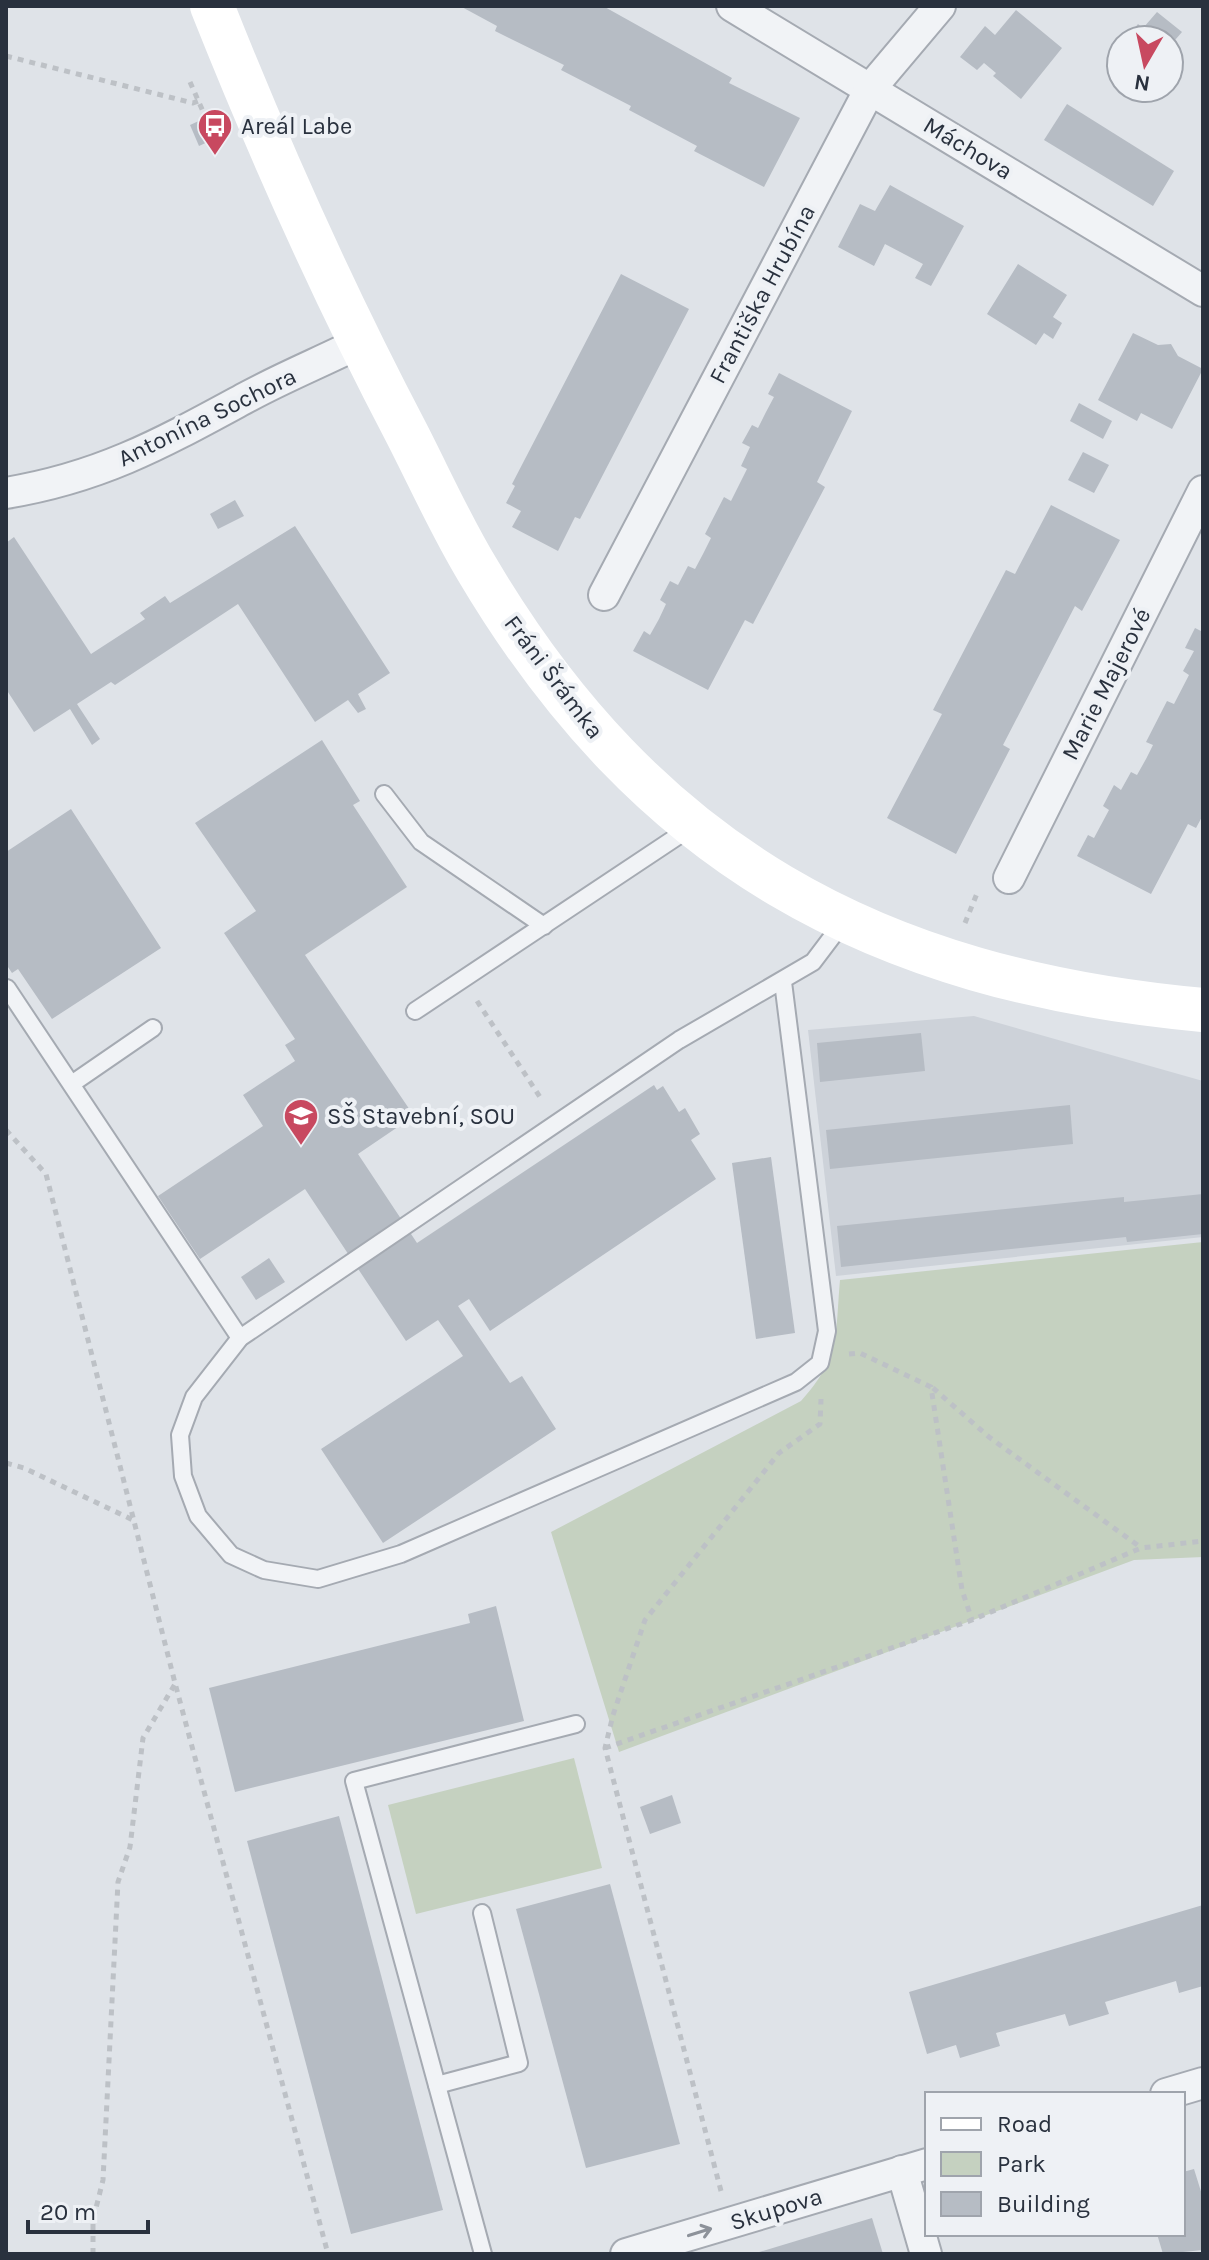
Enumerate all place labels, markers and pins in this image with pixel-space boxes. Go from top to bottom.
bus stop icon: Areál Labe [196,107,234,157]
place label: Areál Labe [241,112,352,140]
school or university icon: SŠ Stavební, SOU [282,1097,320,1147]
place label: SŠ Stavební, SOU [327,1101,515,1130]

